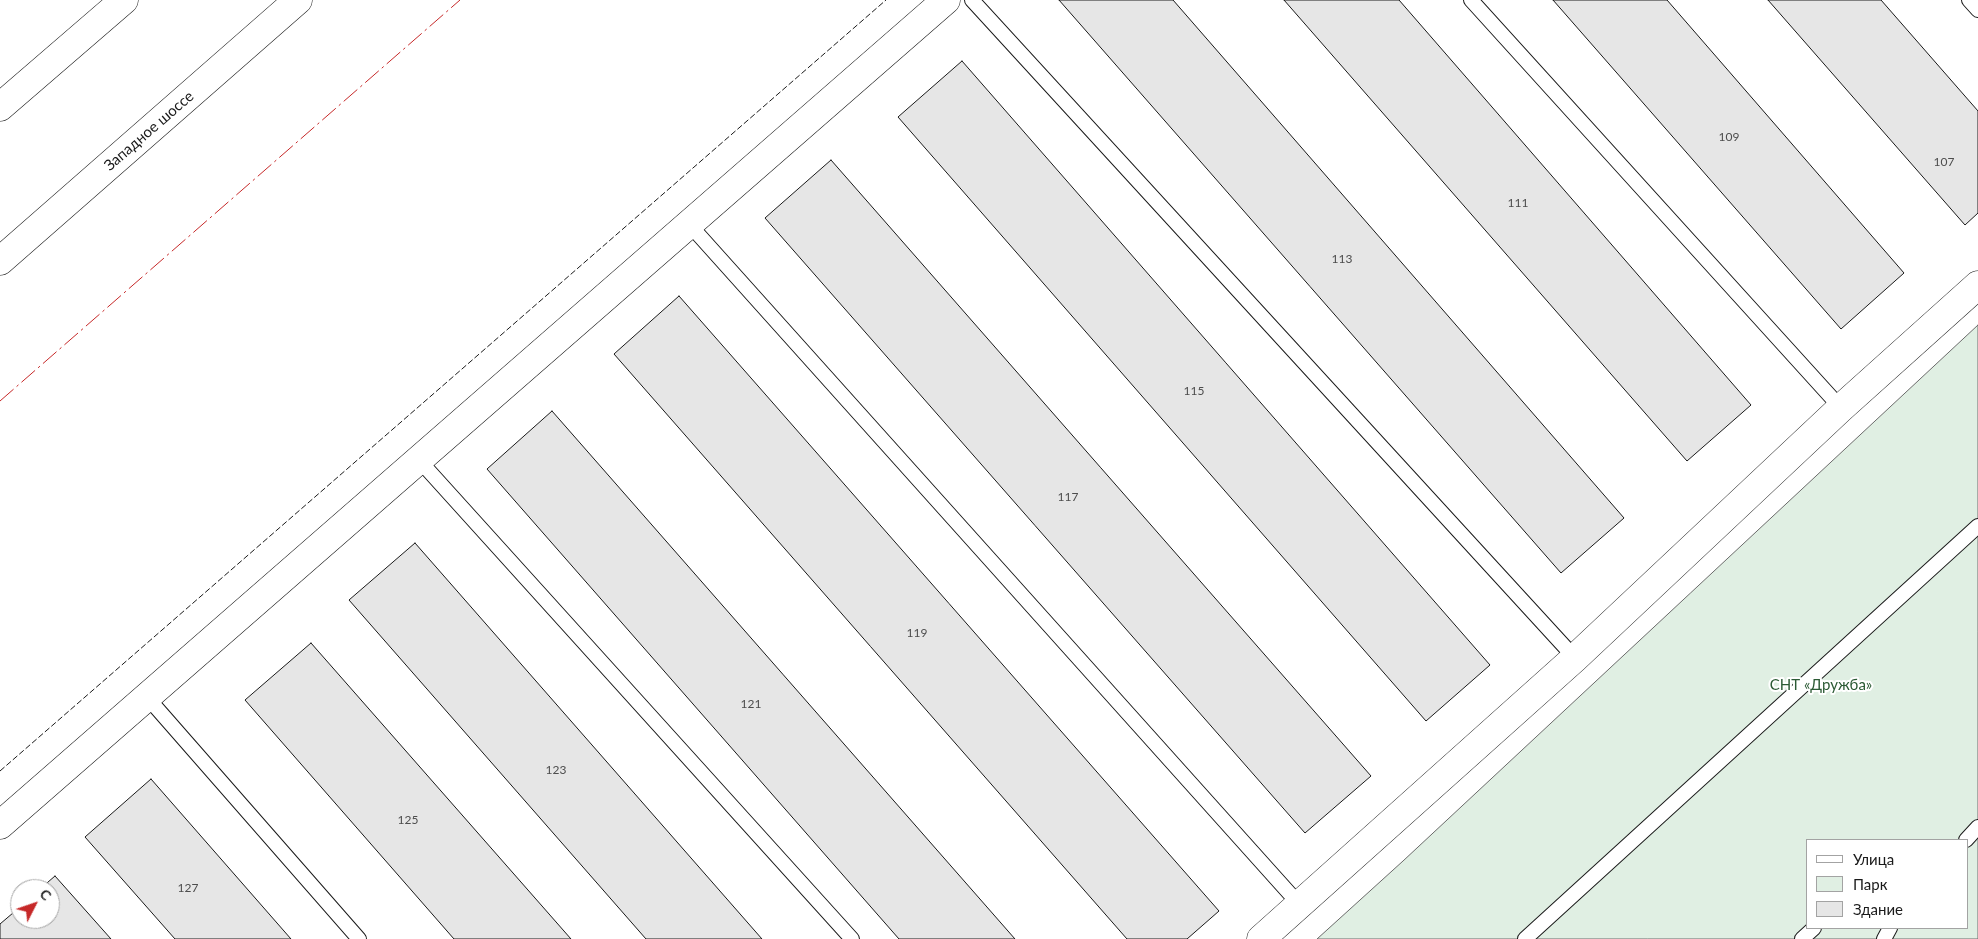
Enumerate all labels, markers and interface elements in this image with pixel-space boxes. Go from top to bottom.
street label: Западное шоссе [101,87,197,175]
house number: 109 [1719,130,1739,144]
house number: 107 [1934,155,1954,169]
house number: 111 [1508,196,1528,210]
house number: 113 [1332,252,1352,266]
house number: 115 [1184,384,1204,398]
house number: 117 [1058,490,1078,504]
house number: 119 [907,626,927,640]
park label: СНТ «Дружба» [1770,676,1872,694]
house number: 121 [741,697,761,711]
house number: 123 [546,763,566,777]
house number: 125 [398,813,418,827]
legend [1806,839,1968,929]
text: Улица [1853,850,1894,868]
text: Парк [1853,875,1887,893]
north arrow [10,879,60,929]
house number: 127 [178,881,198,895]
text: С [36,885,55,904]
text: Здание [1853,900,1903,918]

